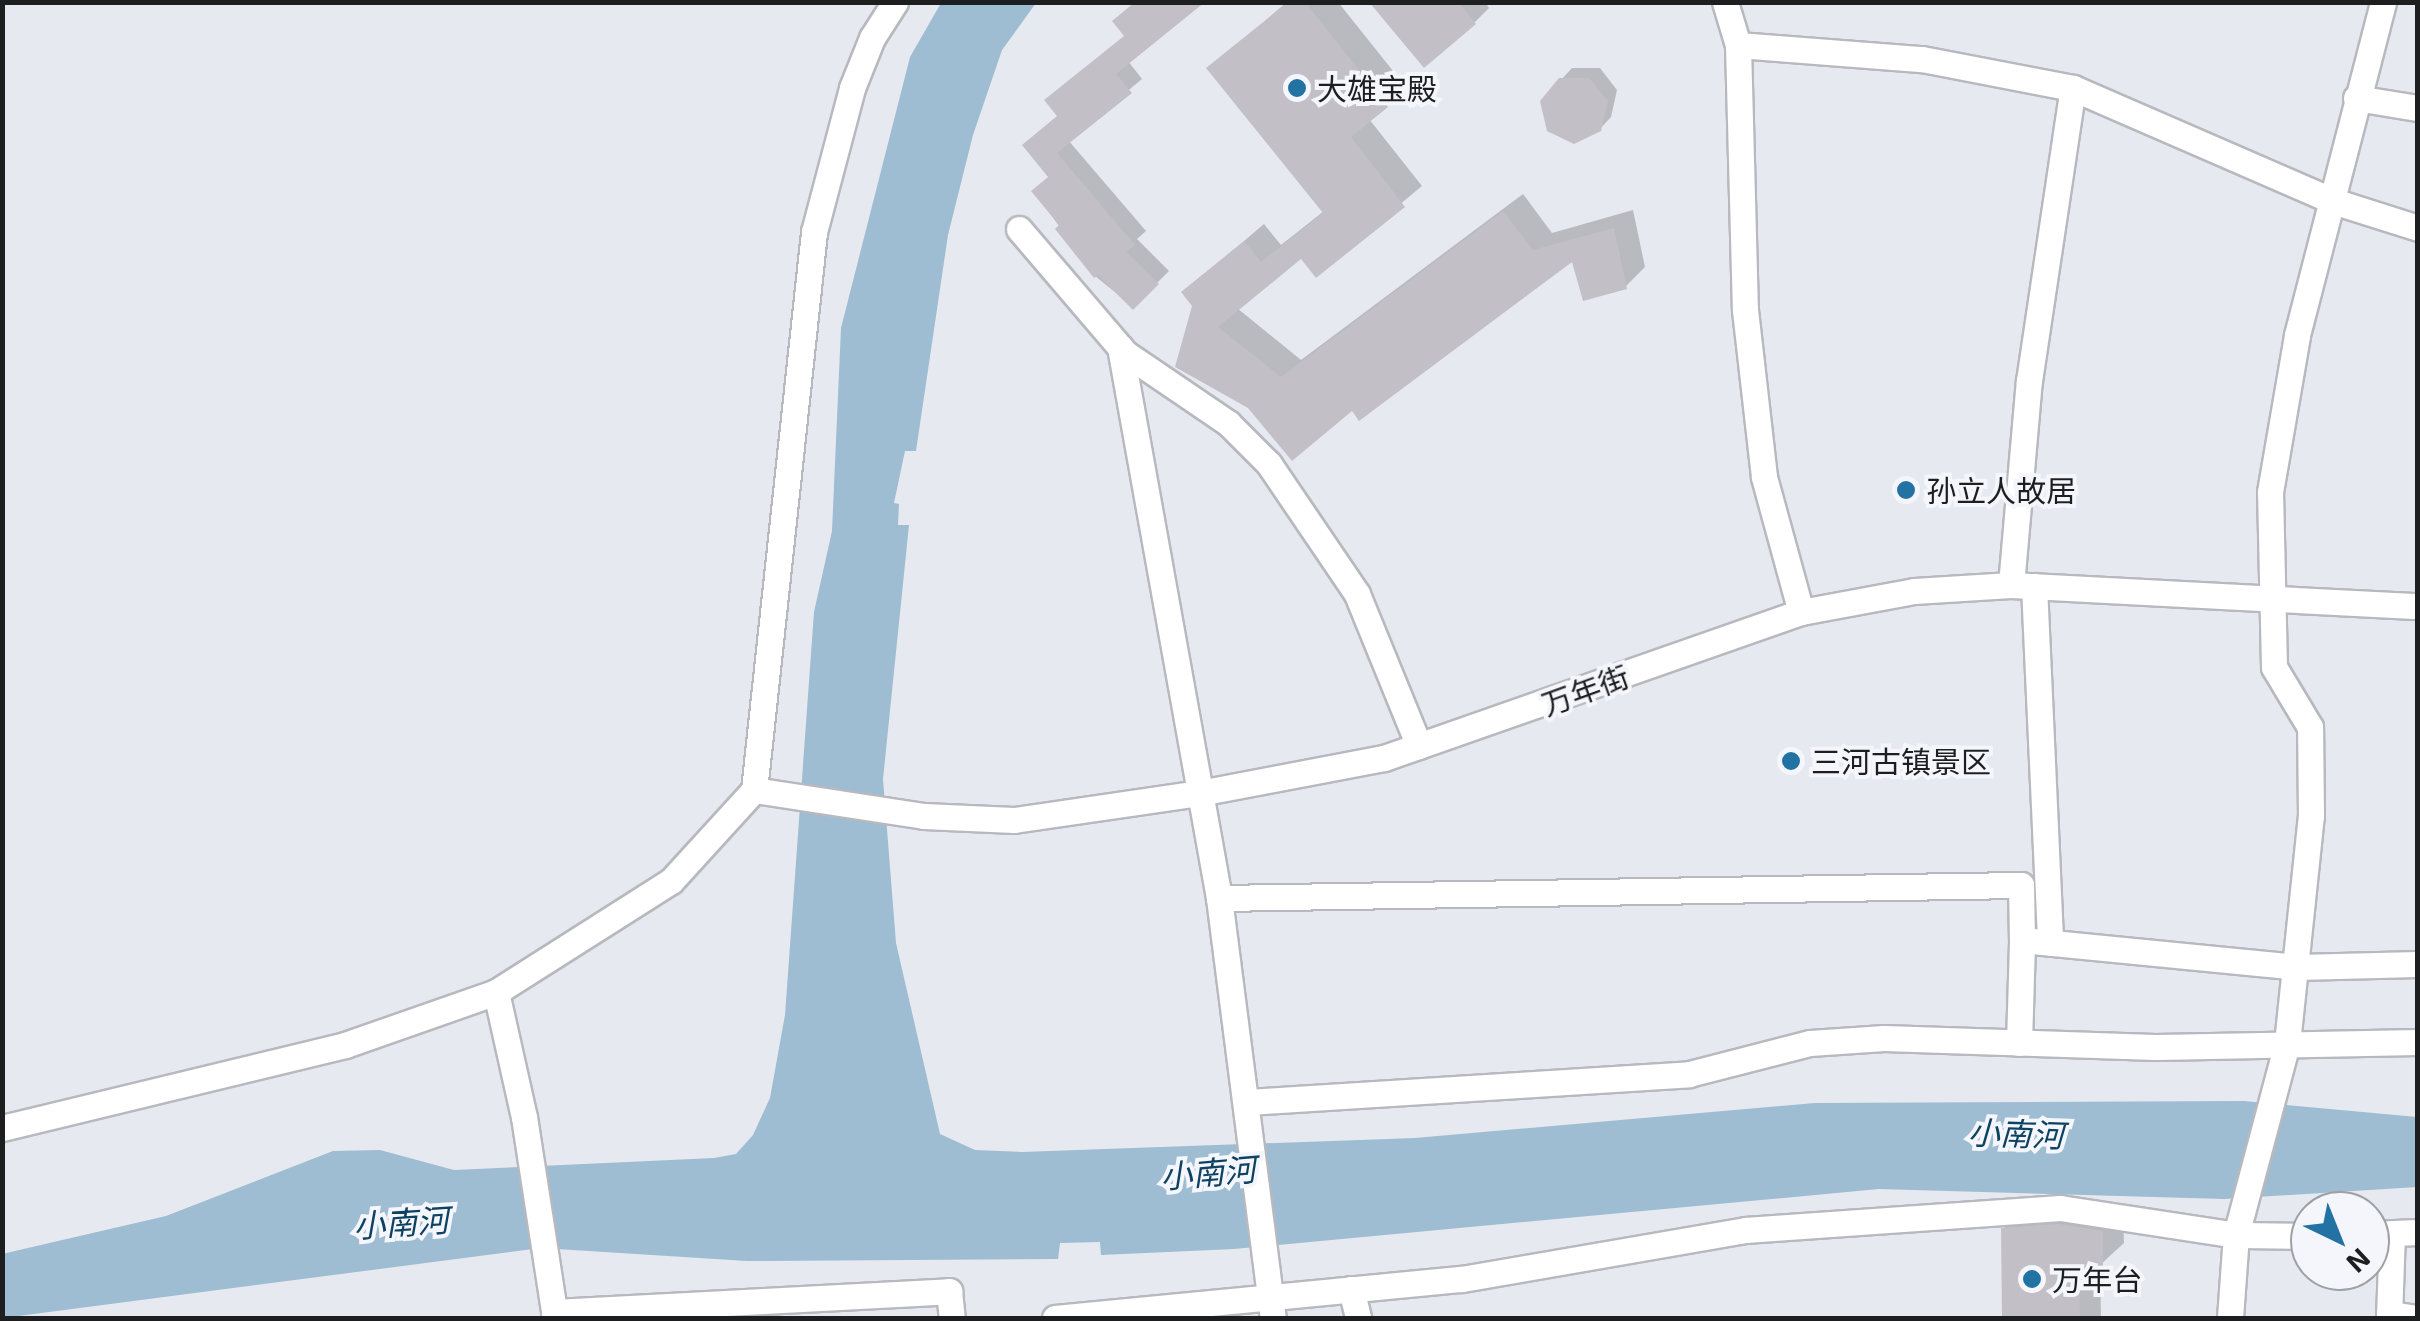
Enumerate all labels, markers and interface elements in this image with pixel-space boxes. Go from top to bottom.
place label: 大雄宝殿 [1317,70,1437,106]
marker: 大雄宝殿 [1286,77,1308,99]
place label: 孙立人故居 [1926,472,2076,508]
marker: 孙立人故居 [1895,479,1917,501]
street label: 万年街 [1537,658,1633,722]
place label: 三河古镇景区 [1811,743,1991,779]
marker: 三河古镇景区 [1780,750,1802,772]
water label: 小南河 [1967,1112,2065,1154]
water label: 小南河 [1159,1149,1257,1195]
north arrow [2290,1191,2390,1291]
water label: 小南河 [352,1199,450,1245]
text: N [2340,1242,2378,1281]
place label: 万年台 [2052,1261,2142,1297]
marker: 万年台 [2021,1268,2043,1290]

